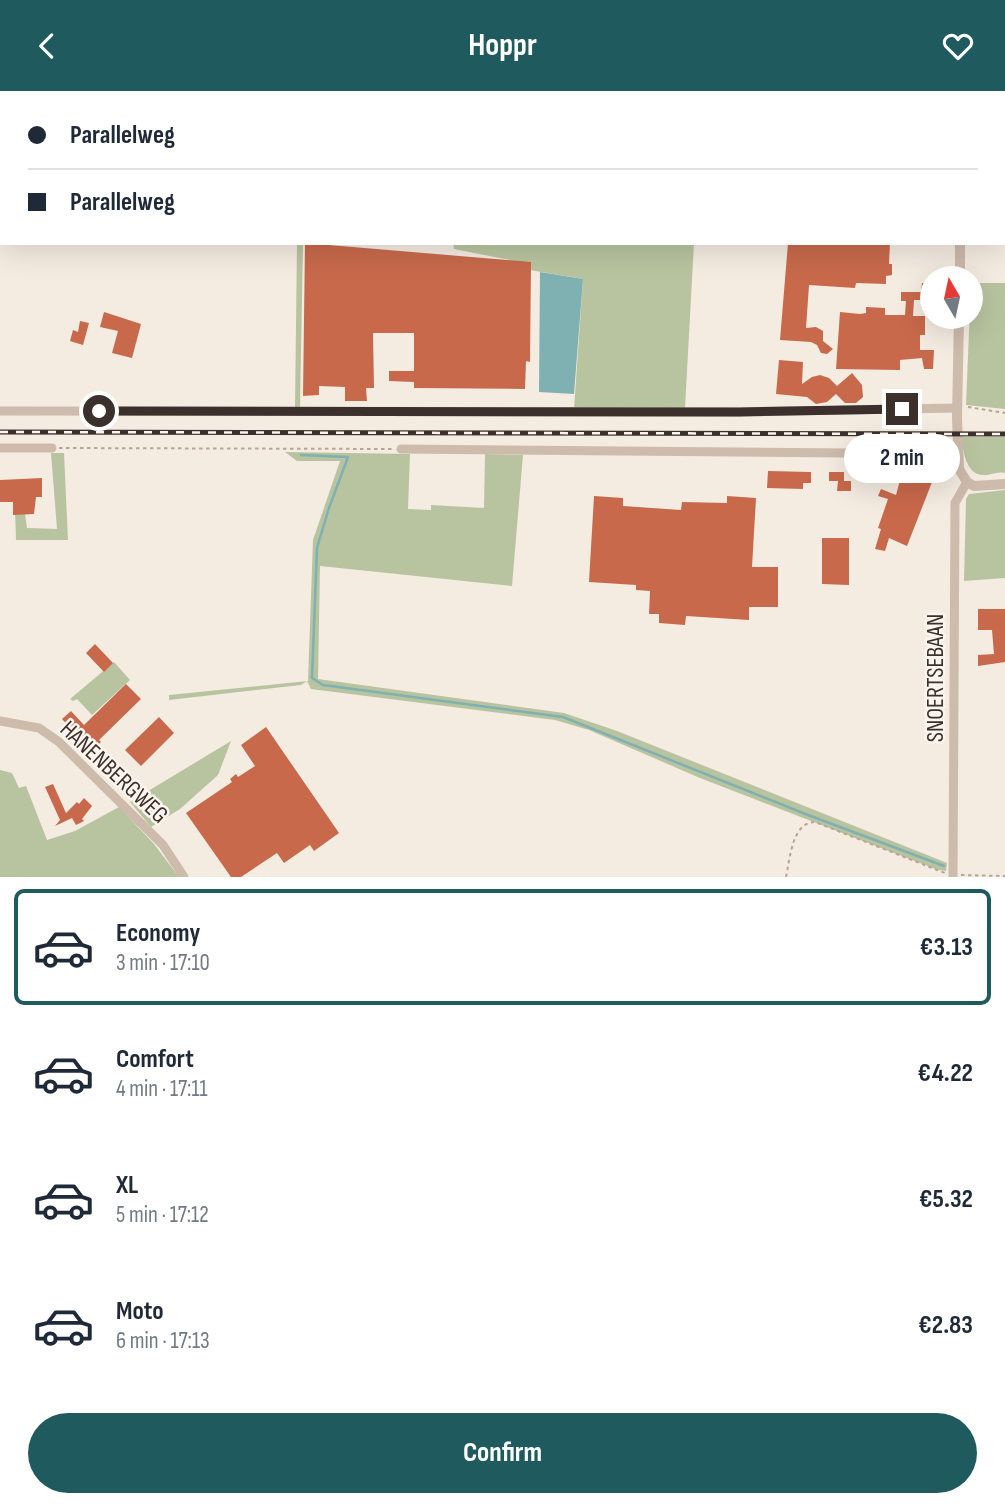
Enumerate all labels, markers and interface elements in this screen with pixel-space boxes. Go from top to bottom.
text: Hoppr [468,26,537,65]
icon: back [28,27,66,65]
icon: heart [939,27,977,65]
text: Parallelweg [70,120,175,151]
text: Parallelweg [70,187,175,218]
north arrow [920,266,984,329]
map controls [920,266,983,329]
route end [886,393,918,425]
route start [83,395,115,427]
callout: 2 min [844,433,960,483]
text: 2 min [880,444,924,472]
street label: SNOERTSEBAAN [921,614,950,742]
street label: HANENBERGWEG [54,715,174,829]
icon: car [32,916,95,979]
text: Economy [116,918,200,949]
text: €3.13 [920,932,973,963]
text: 3 min · 17:10 [116,949,210,977]
icon: car [32,1042,95,1105]
text: Comfort [116,1044,194,1075]
text: €4.22 [918,1058,973,1089]
text: 4 min · 17:11 [116,1075,208,1103]
icon: car [32,1168,95,1231]
text: XL [116,1170,138,1201]
text: €5.32 [919,1184,973,1215]
text: 5 min · 17:12 [116,1201,209,1229]
icon: car [32,1294,95,1357]
text: Moto [116,1296,164,1327]
text: €2.83 [918,1310,973,1341]
text: 6 min · 17:13 [116,1327,210,1355]
button: Confirm [28,1413,977,1493]

